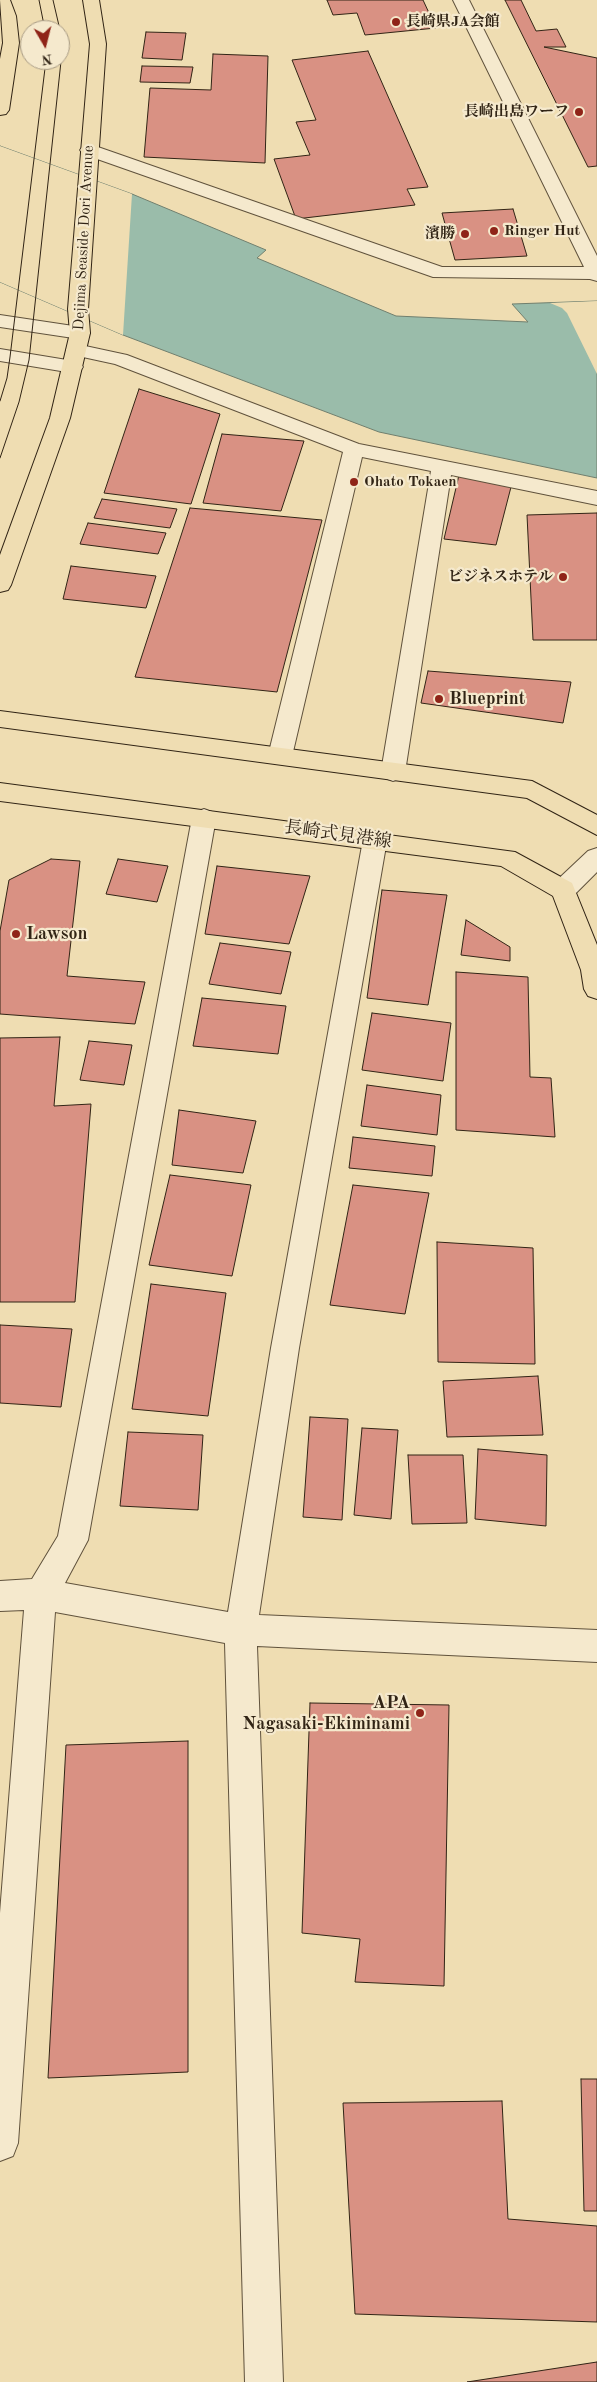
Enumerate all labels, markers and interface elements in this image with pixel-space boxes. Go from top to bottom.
place label: 長崎県JA会館 [406,13,500,31]
marker: 長崎県JA会館 [390,16,402,28]
north arrow [20,20,70,70]
text: N [41,51,53,67]
place label: 長崎出島ワーフ [464,103,569,121]
marker: 長崎出島ワーフ [573,106,585,118]
street label: Dejima Seaside Dori Avenue [70,145,98,331]
place label: Ringer Hut [504,222,580,240]
place label: 濱勝 [425,225,455,243]
marker: Ringer Hut [488,225,500,237]
marker: 濱勝 [459,228,471,240]
place label: Ohato Tokaen [364,473,457,491]
marker: Ohato Tokaen [348,476,360,488]
place label: ビジネスホテル [448,568,553,586]
marker: ビジネスホテル [557,571,569,583]
place label: Blueprint [449,688,525,710]
marker: Blueprint [433,693,445,705]
street label: 長崎式見港線 [283,817,393,853]
place label: Lawson [26,923,88,945]
marker: Lawson [10,928,22,940]
place label: APA Nagasaki-Ekiminami [243,1692,410,1735]
marker: APA Nagasaki-Ekiminami [414,1707,426,1719]

